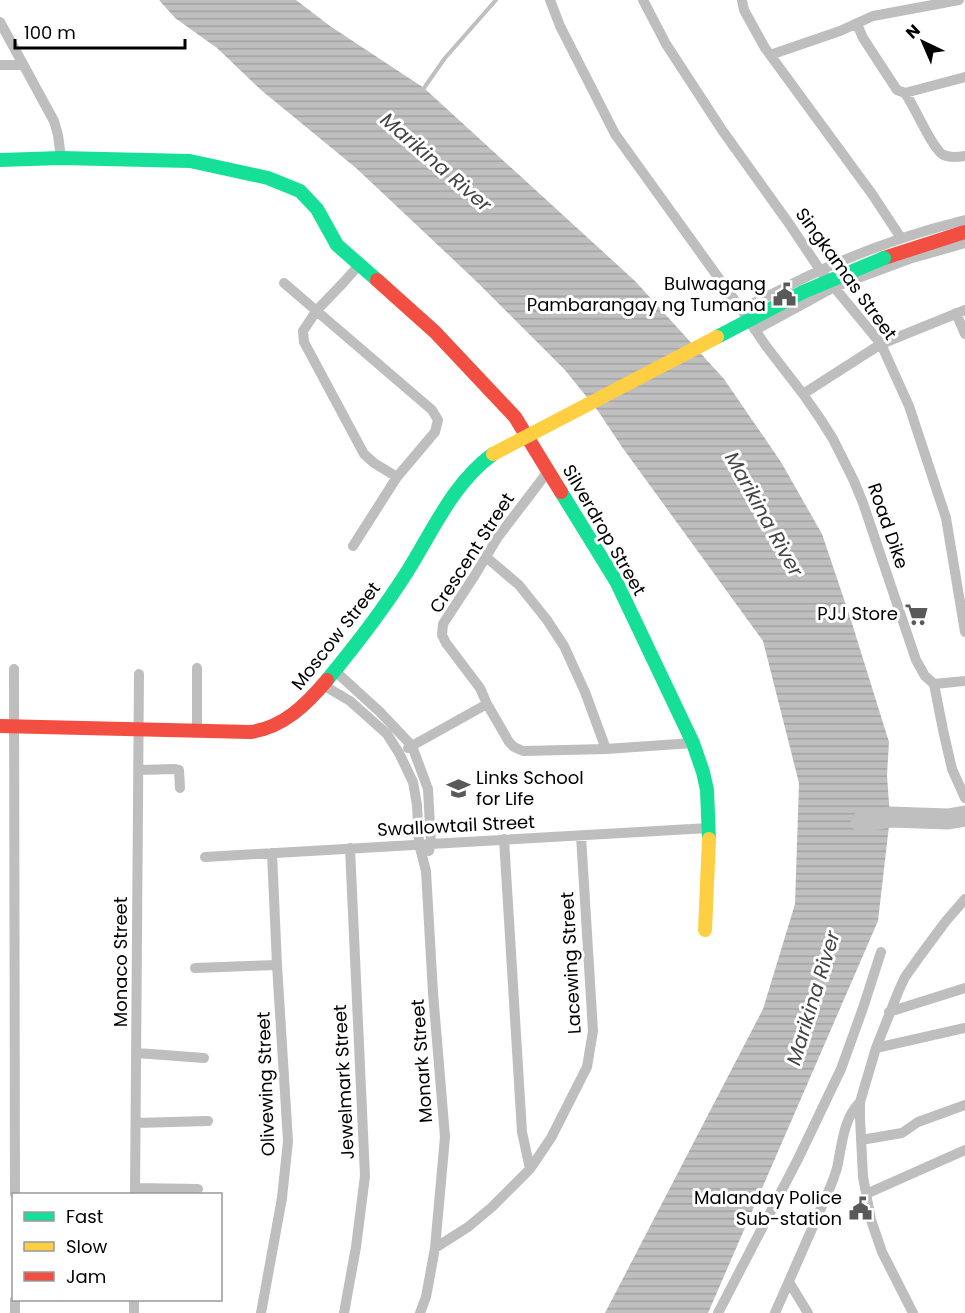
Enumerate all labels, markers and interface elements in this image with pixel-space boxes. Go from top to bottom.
scale bar [15,12,184,50]
north arrow [893,12,953,72]
text: N [901,19,925,44]
text: 100 m [24,20,76,45]
water label: Marikina River [374,106,498,218]
street label: Singkamas Street [790,203,903,345]
place label: Bulwagang Pambarangay ng Tumana [527,271,766,317]
public building icon: Bulwagang Pambarangay ng Tumana [771,281,797,307]
water label: Marikina River [718,447,810,582]
street label: Silverdrop Street [557,460,652,600]
street label: Road Dike [862,480,915,572]
street label: Crescent Street [423,488,520,618]
street label: Moscow Street [285,576,386,695]
place label: PJJ Store [817,601,898,626]
supermarket icon: PJJ Store [903,601,929,627]
place label: Links School for Life [476,765,584,811]
school or university icon: Links School for Life [445,775,471,801]
street label: Swallowtail Street [377,809,535,842]
street label: Lacewing Street [554,891,587,1035]
street label: Monaco Street [108,897,133,1027]
water label: Marikina River [779,927,847,1068]
street label: Monark Street [405,998,438,1124]
street label: Jewelmark Street [327,1004,360,1160]
street label: Olivewing Street [250,1011,281,1157]
place label: Malanday Police Sub-station [694,1185,842,1231]
legend [12,1193,222,1301]
public building icon: Malanday Police Sub-station [847,1195,873,1221]
text: Fast [66,1204,103,1229]
text: Slow [66,1234,108,1259]
text: Jam [66,1264,106,1289]

